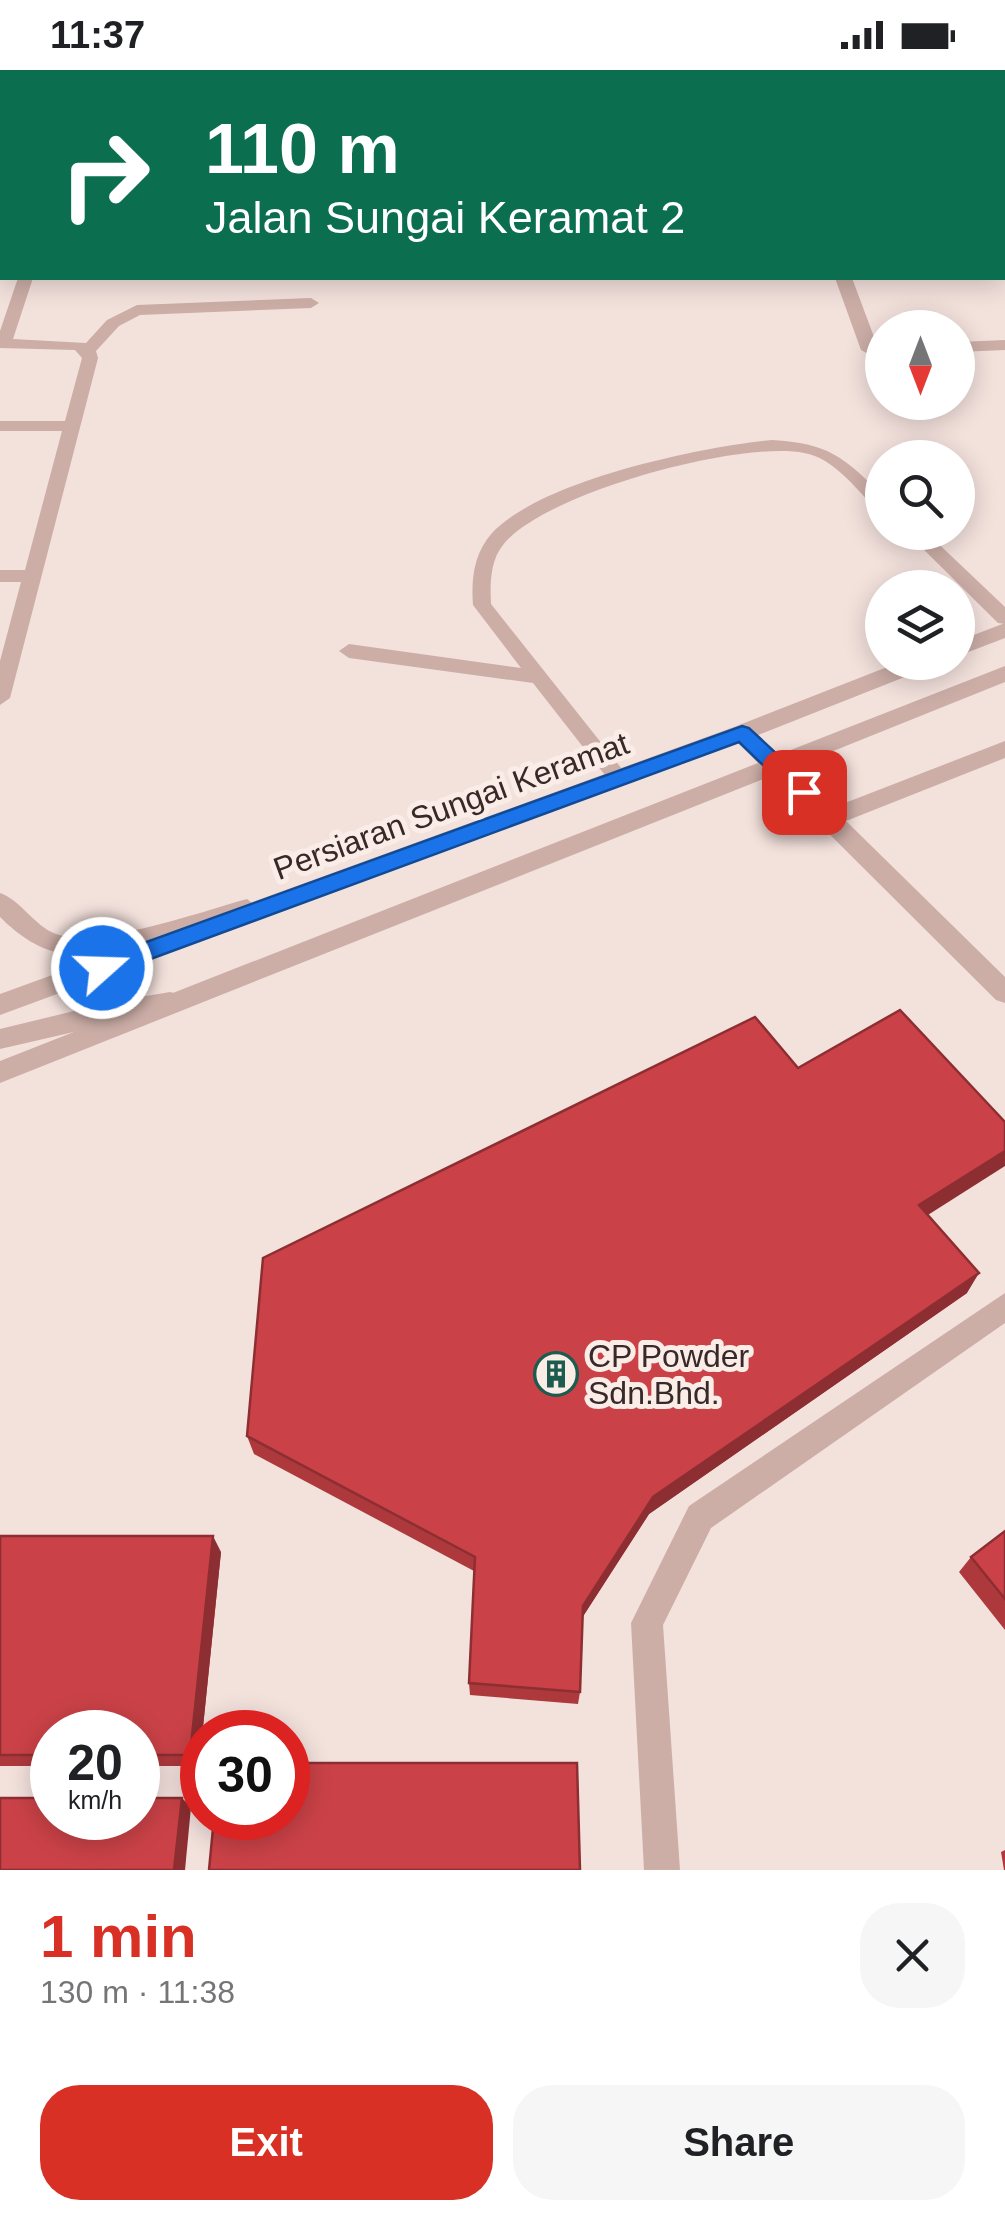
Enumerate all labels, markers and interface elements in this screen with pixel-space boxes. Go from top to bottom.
text: 11:37 [50,14,145,56]
icon: right [40,110,170,240]
text: 110 m [205,110,400,188]
text: Jalan Sungai Keramat 2 [205,192,685,243]
north arrow [865,310,975,420]
map controls [865,310,975,680]
button: search [865,440,975,550]
button: layers [865,570,975,680]
street label: Persiaran Sungai Keramat [269,725,634,887]
pin [762,750,847,835]
icon: arrive [777,765,832,820]
position arrow [50,916,154,1020]
place label: CP Powder Sdn.Bhd. [588,1338,750,1411]
building icon: CP Powder Sdn.Bhd. [533,1351,579,1397]
speed limit sign: 30 [180,1710,310,1840]
text: 20 [67,1735,123,1791]
text: km/h [68,1786,122,1814]
text: 1 min [40,1903,197,1970]
button: close [860,1903,965,2008]
text: 130 m · 11:38 [40,1974,235,2010]
button: Exit [40,2085,493,2200]
button: Share [513,2085,965,2200]

